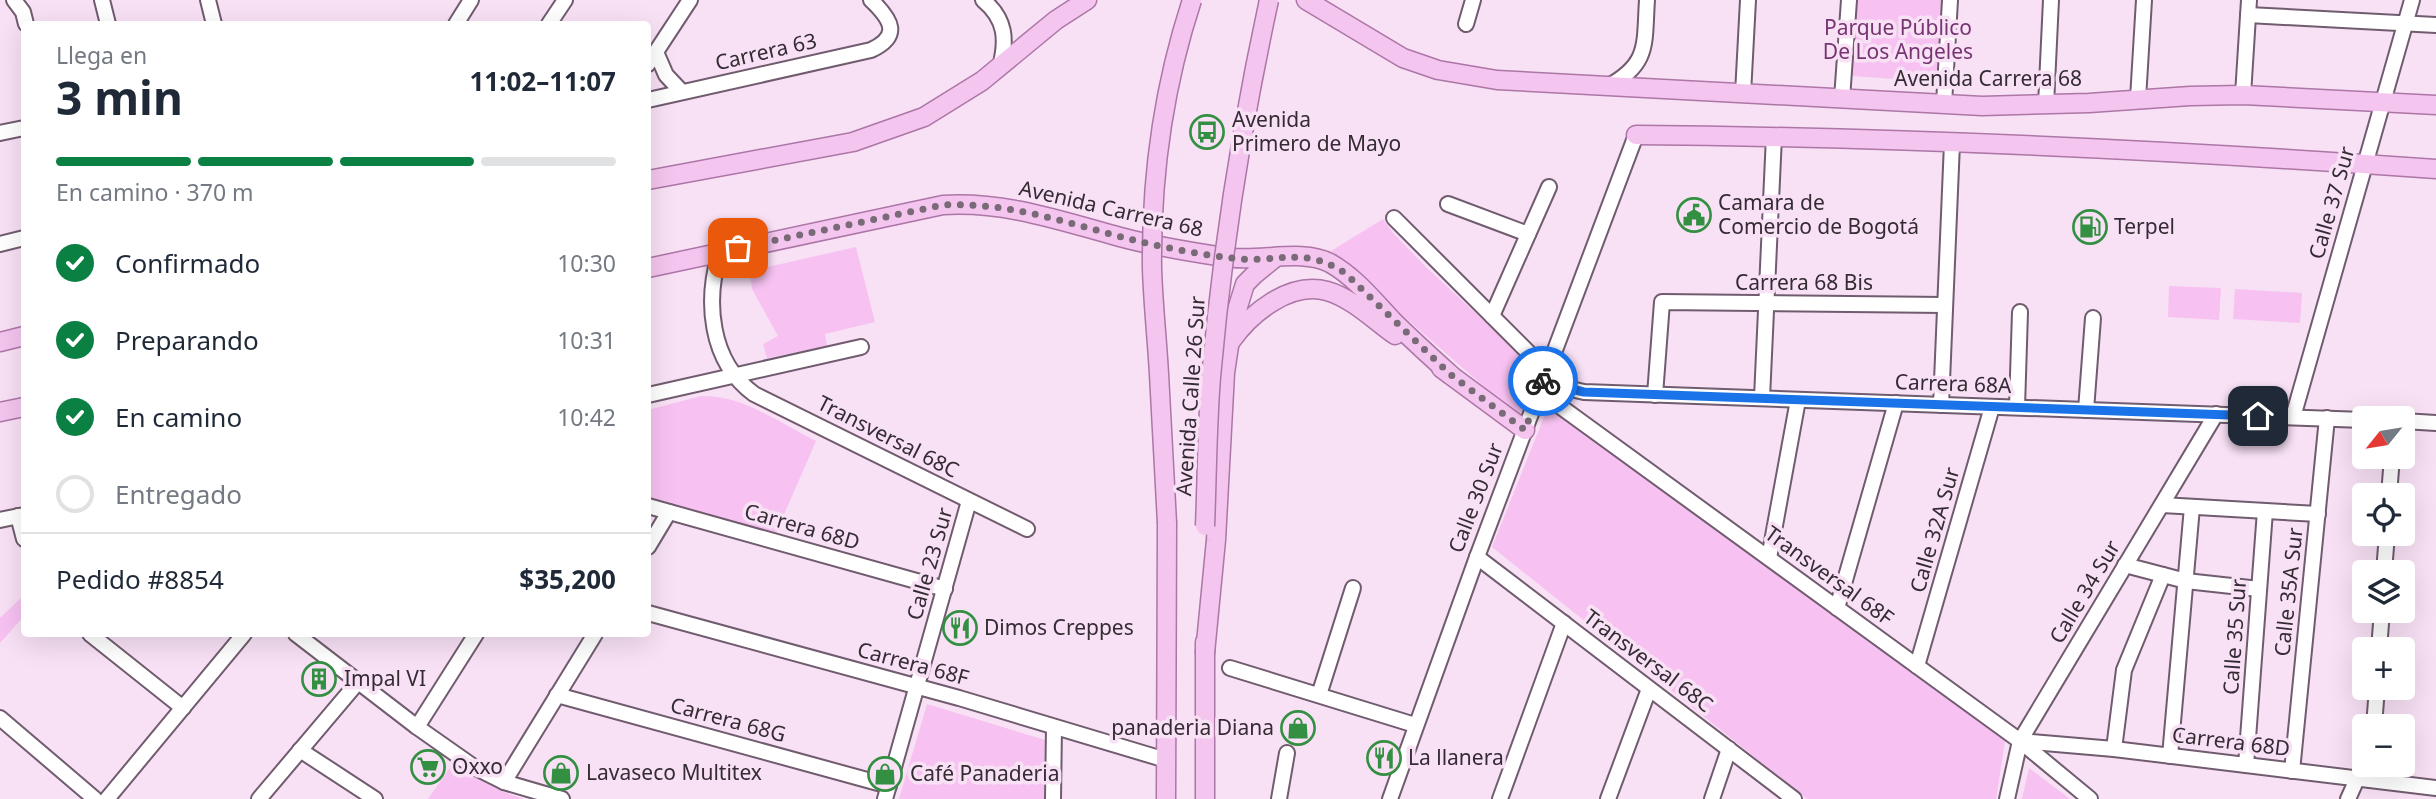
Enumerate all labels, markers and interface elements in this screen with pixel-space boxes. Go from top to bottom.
park label: Parque Público De Los Angeles [1823,13,1973,65]
street label: Carrera 63 [712,26,819,76]
text: Llega en [56,39,147,71]
text: 11:02–11:07 [469,63,616,99]
street label: Avenida Carrera 68 [1894,64,2082,92]
text: 3 min [56,66,183,128]
place label: Avenida Primero de Mayo [1232,105,1401,157]
bus stop icon: Avenida Primero de Mayo [1188,113,1226,151]
street label: Calle 37 Sur [2302,143,2361,262]
street label: Avenida Carrera 68 [1017,173,1206,243]
text: En camino · 370 m [56,176,254,208]
place label: Camara de Comercio de Bogotá [1718,188,1919,240]
public building icon: Camara de Comercio de Bogotá [1675,196,1713,234]
fuel station icon: Terpel [2071,208,2109,246]
place label: Terpel [2114,212,2175,240]
pin [708,218,768,278]
icon: bag [719,229,757,267]
icon: check [56,244,94,282]
text: Confirmado [115,245,260,281]
text: 10:30 [557,247,616,279]
street label: Carrera 68 Bis [1735,268,1873,296]
street label: Avenida Calle 26 Sur [1169,295,1211,497]
icon: check [56,321,94,359]
text: Preparando [115,322,259,358]
text: 10:31 [557,324,616,356]
courier [1508,346,1578,416]
icon: bike [1524,362,1562,400]
street label: Carrera 68A [1894,367,2012,399]
pin [2228,386,2288,446]
street label: Transversal 68C [813,388,964,484]
icon: home [2239,397,2277,435]
icon: check [56,398,94,436]
text: En camino [115,399,242,435]
text: 10:42 [557,401,616,433]
north arrow [2352,406,2415,469]
map controls [2352,406,2415,777]
street label: Calle 30 Sur [1441,438,1509,557]
street label: Calle 32A Sur [1903,463,1965,596]
text: Entregado [115,476,242,512]
button: locate [2352,483,2415,546]
street label: Carrera 68D [741,496,863,556]
street label: Calle 23 Sur [900,504,959,623]
street label: Transversal 68F [1760,519,1900,631]
street label: Calle 35A Sur [2267,526,2309,658]
street label: Calle 34 Sur [2042,534,2126,648]
button: layers [2352,560,2415,623]
text: Pedido #8854 [56,561,224,597]
text: $35,200 [519,561,616,597]
street label: Calle 35 Sur [2216,578,2252,696]
street label: Transversal 68C [1578,602,1719,718]
restaurant icon: Dimos Creppes [941,609,979,647]
place label: Dimos Creppes [984,613,1134,641]
street label: Carrera 68F [854,635,972,691]
button: + [2352,637,2415,700]
building icon: Impal VI [300,660,338,698]
place label: Impal VI [344,664,426,692]
street label: Carrera 68G [667,690,789,748]
shop icon: panaderia Diana [1279,709,1317,747]
place label: panaderia Diana [1111,713,1274,741]
button: − [2352,714,2415,777]
street label: Carrera 68D [2171,720,2292,762]
restaurant icon: La llanera [1365,739,1403,777]
place label: La llanera [1408,743,1504,771]
supermarket icon: Oxxo [409,748,447,786]
place label: Oxxo [452,752,503,780]
shop icon: Lavaseco Multitex [542,754,580,792]
shop icon: Café Panaderia [866,755,904,793]
place label: Lavaseco Multitex [586,758,762,786]
place label: Café Panaderia [910,759,1059,787]

